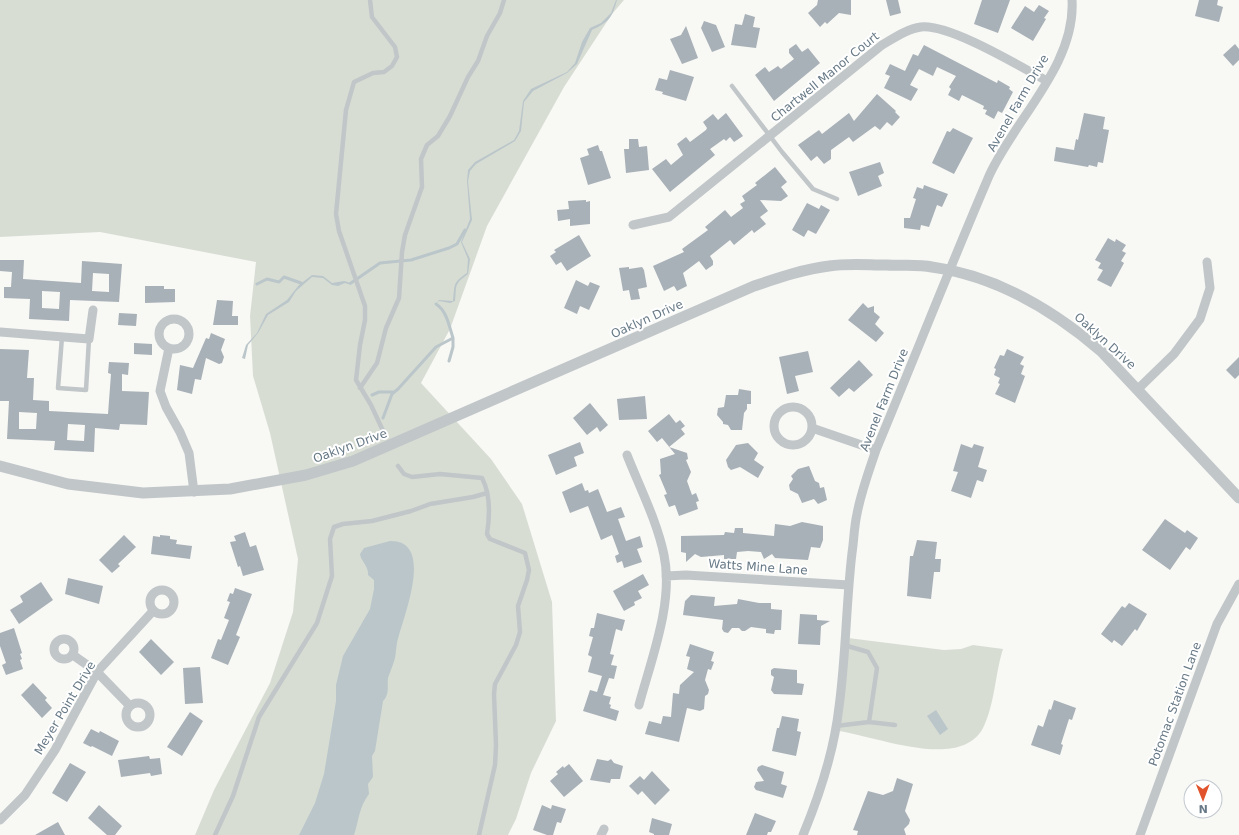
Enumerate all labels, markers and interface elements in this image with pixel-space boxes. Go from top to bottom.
street label: Chartwell Manor Court [768,29,882,125]
street label: Avenel Farm Drive [985,52,1051,154]
street label: Oaklyn Drive [609,297,685,341]
street label: Oaklyn Drive [1071,310,1139,372]
street label: Avenel Farm Drive [857,347,911,453]
street label: Oaklyn Drive [311,426,389,466]
street label: Watts Mine Lane [708,557,808,577]
street label: Potomac Station Lane [1146,640,1204,768]
street label: Meyer Point Drive [32,659,98,757]
north arrow [1183,779,1223,819]
text: N [1198,802,1208,815]

